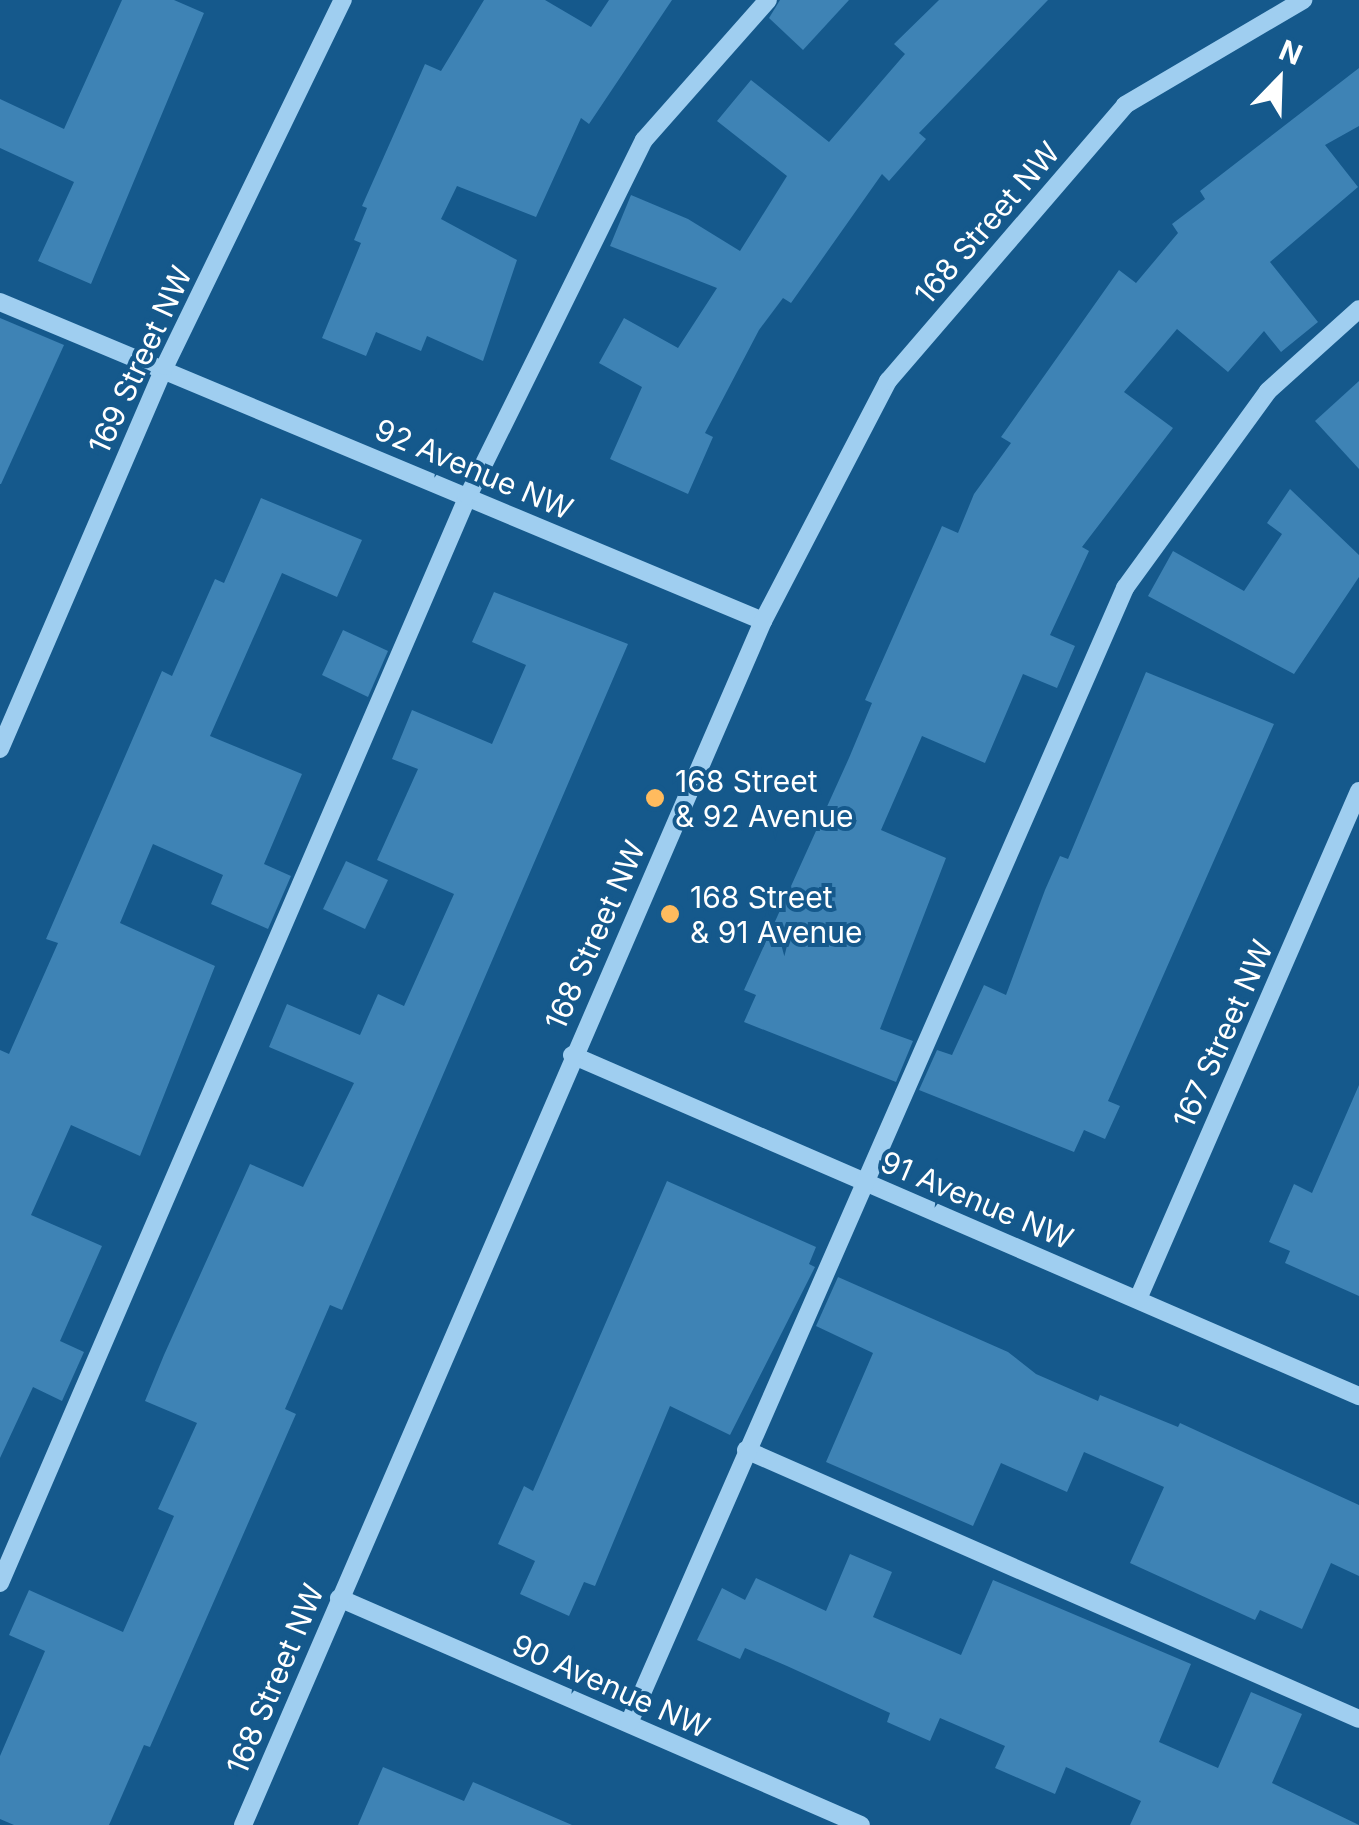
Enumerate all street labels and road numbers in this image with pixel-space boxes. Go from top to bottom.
street label: 168 Street NW [907,135,1067,311]
street label: 169 Street NW [81,260,199,460]
street label: 92 Avenue NW [370,411,578,527]
street label: 168 Street NW [537,835,653,1035]
street label: 167 Street NW [1166,935,1280,1133]
street label: 91 Avenue NW [876,1143,1078,1257]
street label: 168 Street NW [219,1579,331,1779]
street label: 90 Avenue NW [507,1626,715,1746]

